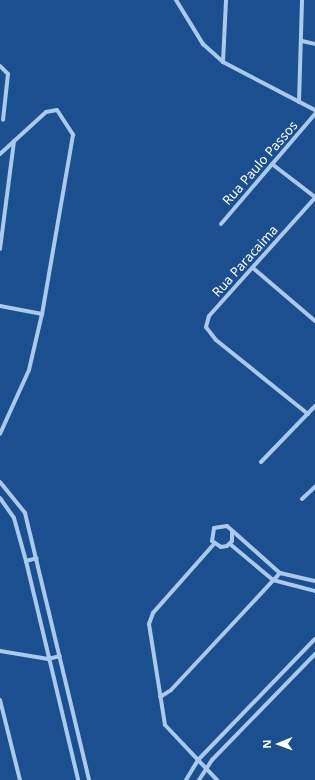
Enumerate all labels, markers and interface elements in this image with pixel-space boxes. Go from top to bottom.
street label: Rua Paulo Passos [219,118,301,208]
street label: Rua Paracaima [209,222,281,300]
north arrow [259,724,299,764]
text: N [259,740,274,749]

